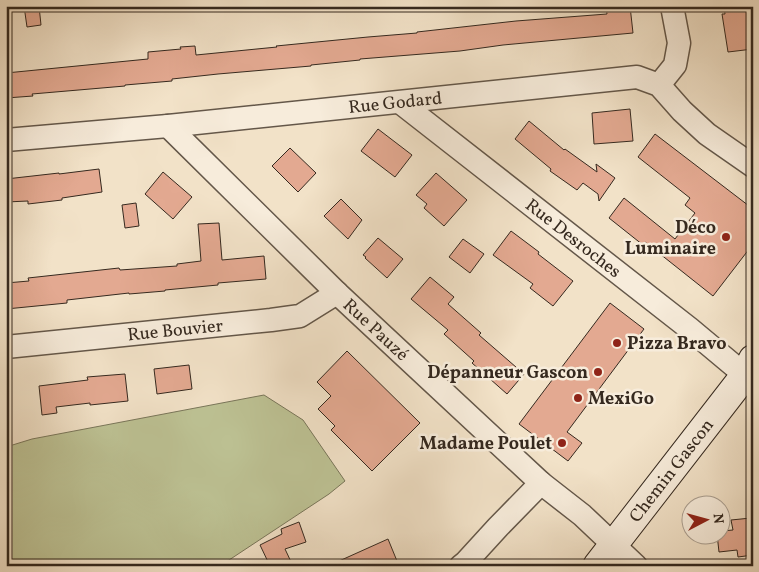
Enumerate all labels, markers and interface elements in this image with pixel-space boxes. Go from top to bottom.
street label: Rue Godard [347,86,443,121]
street label: Rue Desroches [519,194,626,285]
place label: Déco Luminaire [625,216,716,262]
marker: Déco Luminaire [720,231,732,243]
street label: Rue Pauzé [337,293,414,368]
street label: Rue Bouvier [126,314,225,349]
place label: Pizza Bravo [627,332,727,357]
marker: Pizza Bravo [611,337,623,349]
place label: Dépanneur Gascon [427,361,588,386]
marker: Dépanneur Gascon [592,366,604,378]
place label: MexiGo [588,387,654,412]
marker: MexiGo [572,392,584,404]
street label: Chemin Gascon [624,414,721,528]
place label: Madame Poulet [420,432,552,457]
marker: Madame Poulet [556,437,568,449]
north arrow [682,494,732,544]
text: N [707,513,727,525]

